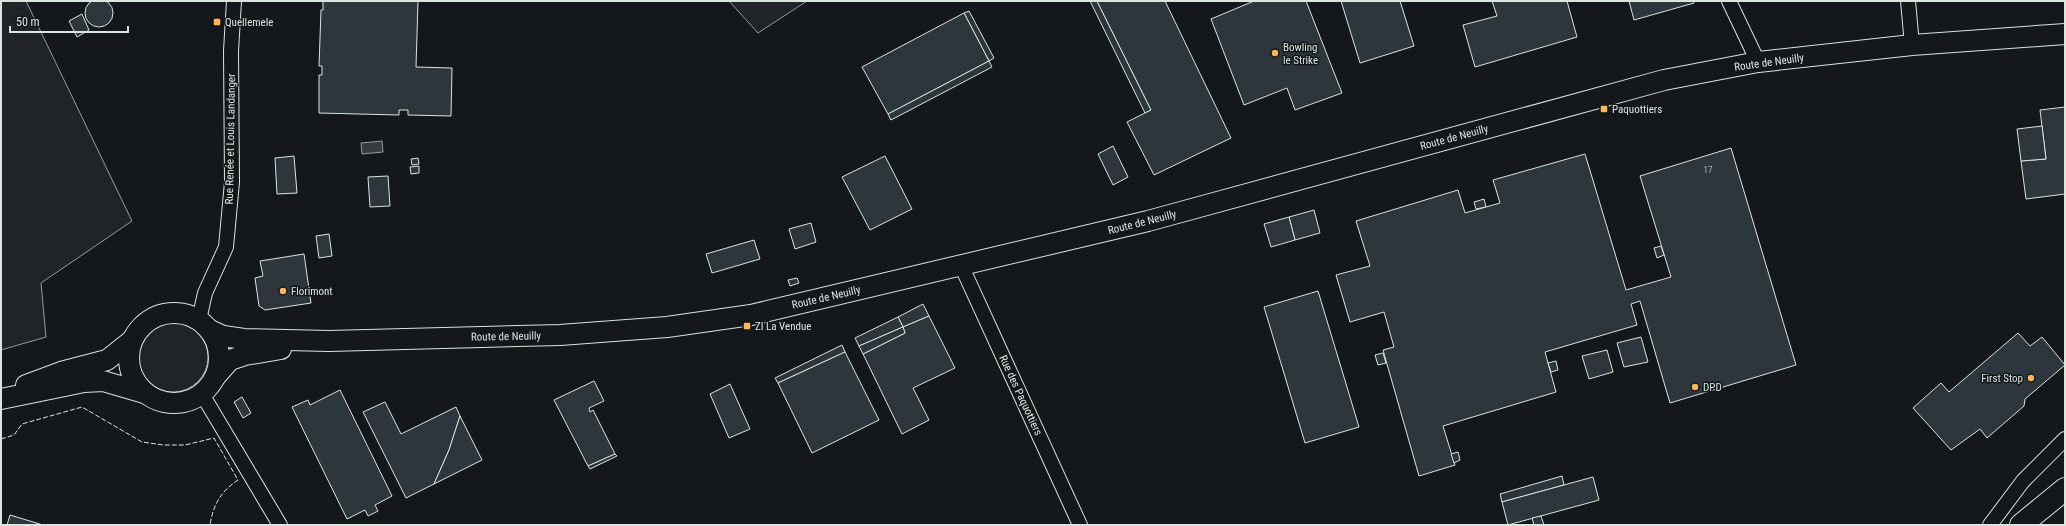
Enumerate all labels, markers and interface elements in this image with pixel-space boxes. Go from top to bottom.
scale bar [10,8,128,34]
text: 50 m [16,15,40,29]
place label: Quellemele [225,16,273,29]
marker: Quellemele [212,17,222,27]
place label: Bowling le Strike [1283,41,1318,67]
marker: Bowling le Strike [1270,48,1280,58]
street label: Route de Neuilly [1733,51,1805,74]
street label: Rue Renée et Louis Landanger [223,73,238,205]
place label: Paquottiers [1612,103,1662,116]
marker: Paquottiers [1599,104,1609,114]
street label: Route de Neuilly [1419,122,1490,153]
house number: 17 [1704,165,1713,175]
street label: Route de Neuilly [1106,208,1178,237]
street label: Route de Neuilly [790,283,862,312]
place label: Florimont [291,285,333,298]
marker: Florimont [278,286,288,296]
place label: ZI La Vendue [755,320,811,333]
marker: ZI La Vendue [742,321,752,331]
street label: Route de Neuilly [471,329,542,344]
street label: Rue des Paquottiers [996,353,1045,437]
place label: First Stop [1981,372,2023,385]
marker: First Stop [2026,373,2036,383]
place label: DPD [1703,381,1722,394]
marker: DPD [1690,382,1700,392]

